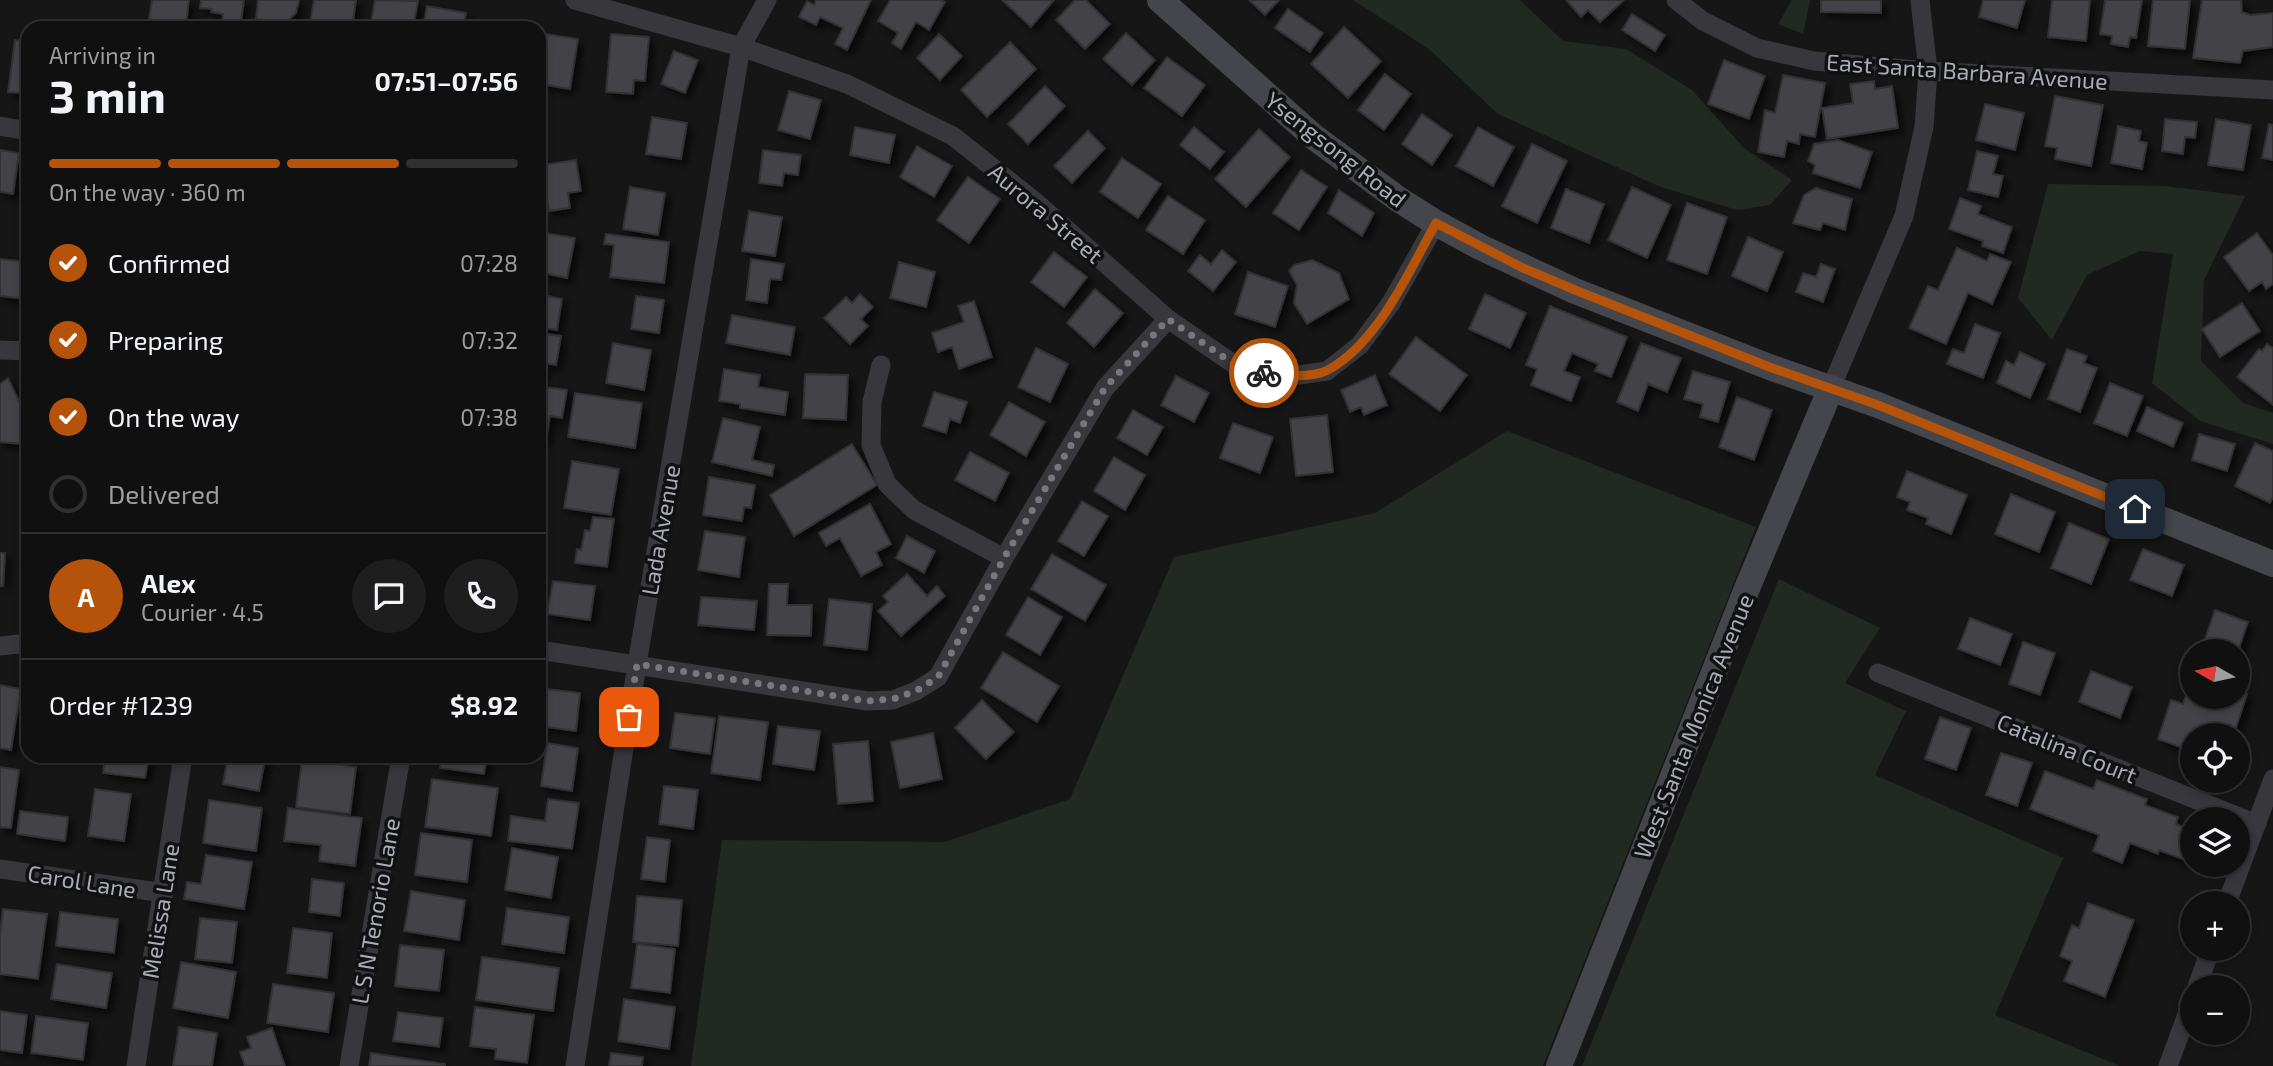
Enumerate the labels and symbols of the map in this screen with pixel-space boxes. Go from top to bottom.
street label: East Santa Barbara Avenue [1825,47,2109,95]
street label: Ysengsong Road [1260,85,1412,213]
street label: Aurora Street [983,157,1109,269]
courier [1229,338,1299,408]
street label: Lada Avenue [635,463,685,597]
pin [2105,479,2165,539]
street label: West Santa Monica Avenue [1627,590,1759,862]
north arrow [2180,639,2250,709]
pin [599,687,659,747]
street label: Catalina Court [1993,707,2141,789]
street label: L S N Tenorio Lane [345,816,405,1006]
street label: Melissa Lane [136,841,184,981]
street label: Carol Lane [26,859,138,903]

